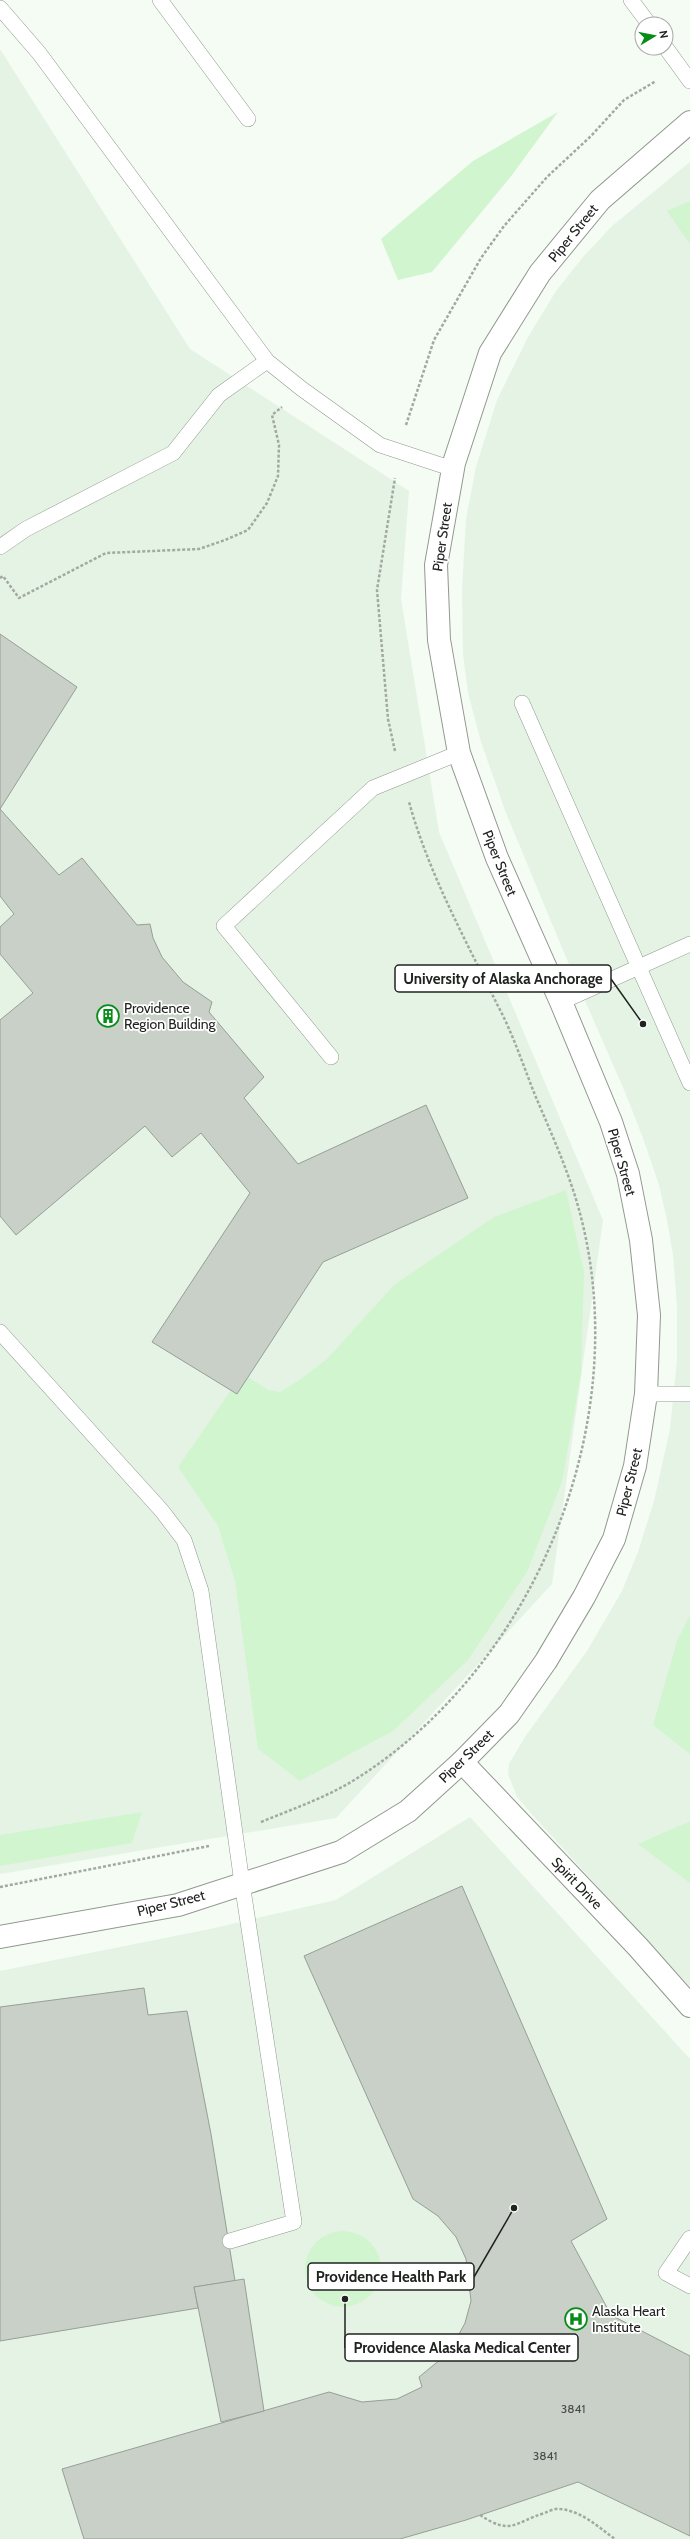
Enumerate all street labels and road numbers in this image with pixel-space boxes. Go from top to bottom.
street label: Piper Street [544,200,602,266]
street label: Piper Street [428,501,456,573]
street label: Piper Street [479,827,521,899]
street label: Piper Street [604,1126,640,1198]
street label: Piper Street [612,1446,646,1518]
street label: Piper Street [435,1725,497,1787]
street label: Spirit Drive [548,1853,606,1913]
street label: Piper Street [135,1886,207,1920]

